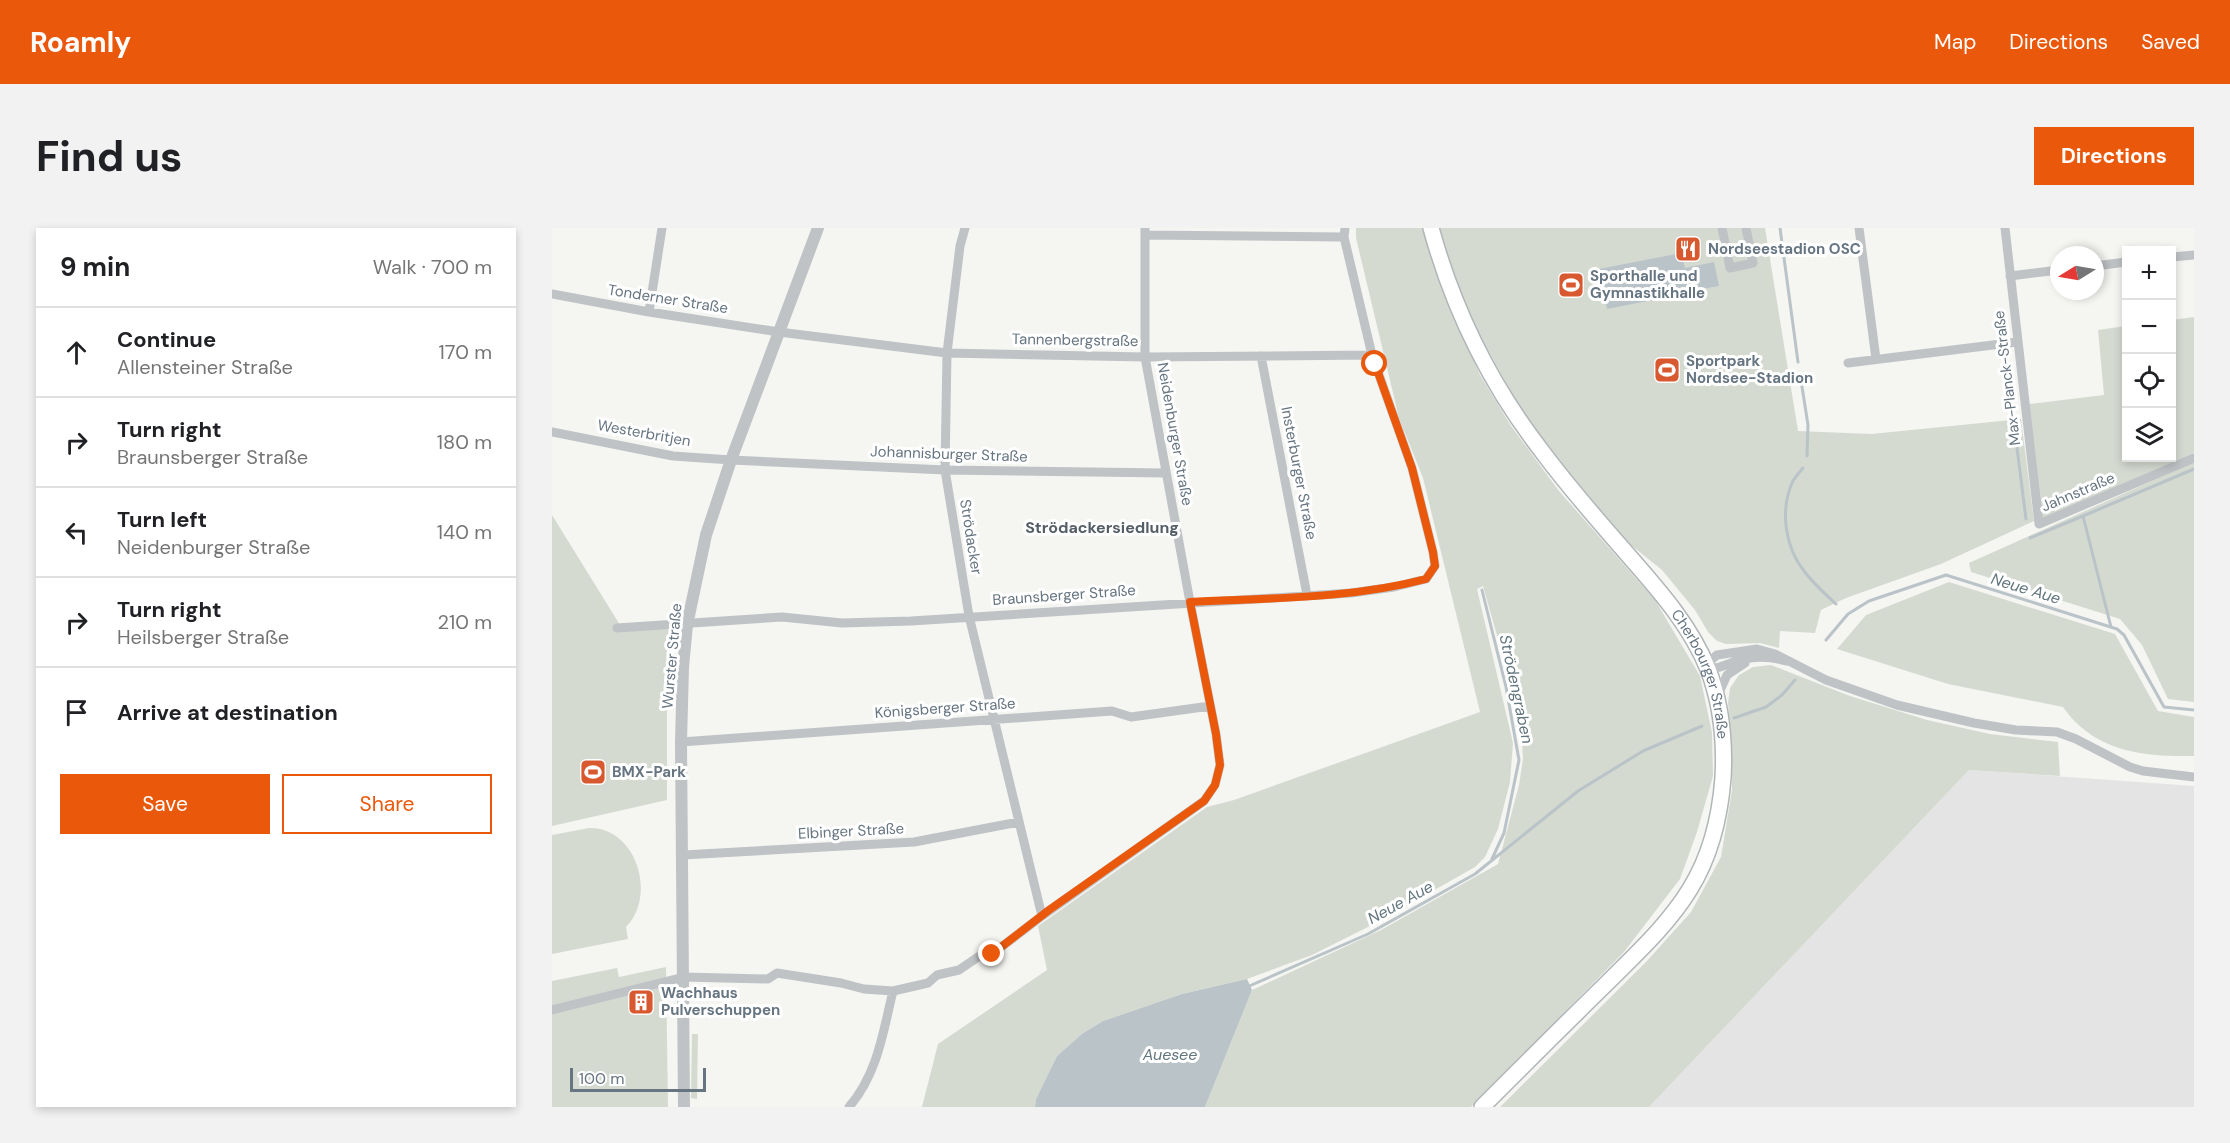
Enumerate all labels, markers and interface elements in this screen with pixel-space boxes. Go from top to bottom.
text: Roamly [30,24,131,61]
text: Map [1934,28,1976,56]
text: Directions [2009,28,2108,56]
text: Saved [2141,28,2200,56]
button: Directions [2034,127,2194,185]
text: Find us [36,129,182,184]
restaurant icon: Nordseestadion OSC [1673,234,1703,264]
place label: Nordseestadion OSC [1708,239,1861,259]
north arrow [2050,246,2104,300]
map controls [2122,246,2176,462]
button: + [2122,246,2176,300]
text: 9 min [60,250,130,284]
text: Walk · 700 m [373,254,492,280]
place label: Sporthalle und Gymnastikhalle [1590,266,1705,303]
sports icon: Sporthalle und Gymnastikhalle [1556,270,1586,300]
street label: Tonderner Straße [607,280,729,318]
button: − [2122,300,2176,354]
street label: Max-Planck-Straße [1989,309,2025,447]
text: Continue [117,325,216,354]
street label: Tannenbergstraße [1012,329,1138,351]
icon: ahead [60,336,93,369]
text: 170 m [439,339,492,365]
route start [1361,350,1387,376]
place label: Sportpark Nordsee-Stadion [1686,351,1813,388]
text: Allensteiner Straße [117,354,293,380]
button: locate [2122,354,2176,408]
sports icon: Sportpark Nordsee-Stadion [1652,355,1682,385]
street label: Neidenburger Straße [1153,361,1197,507]
street label: Insterburger Straße [1276,405,1322,541]
button: layers [2122,408,2176,462]
text: Turn right [117,415,222,444]
street label: Westerbritjen [596,415,692,451]
icon: right [60,426,93,459]
text: 180 m [437,429,492,455]
street label: Johannisburger Straße [870,441,1028,467]
text: Braunsberger Straße [117,444,308,470]
street label: Jahnstraße [2038,468,2118,516]
street label: Strödacker [955,498,987,577]
text: Turn left [117,505,207,534]
icon: left [60,516,93,549]
district label: Strödackersiedlung [1025,517,1179,538]
text: 140 m [437,519,492,545]
text: Neidenburger Straße [117,534,310,560]
water label: Neue Aue [1989,568,2063,609]
street label: Braunsberger Straße [992,580,1136,610]
text: Turn right [117,595,222,624]
street label: Wurster Straße [657,602,687,710]
street label: Cherbourger Straße [1667,605,1733,740]
icon: right [60,606,93,639]
text: 210 m [437,609,492,635]
text: Heilsberger Straße [117,624,289,650]
water label: Strödengraben [1495,633,1538,746]
street label: Königsberger Straße [874,693,1016,723]
icon: arrive [60,696,93,729]
text: Arrive at destination [117,698,338,727]
sports icon: BMX-Park [578,757,608,787]
place label: BMX-Park [612,762,686,782]
button: Save [60,774,270,834]
button: Share [282,774,492,834]
street label: Elbinger Straße [798,818,904,844]
water label: Neue Aue [1364,876,1437,929]
route end [978,940,1004,966]
place label: Wachhaus Pulverschuppen [661,983,780,1020]
building icon: Wachhaus Pulverschuppen [626,987,656,1017]
water label: Auesee [1142,1044,1197,1065]
scale bar [570,1065,706,1092]
text: 100 m [579,1068,624,1089]

